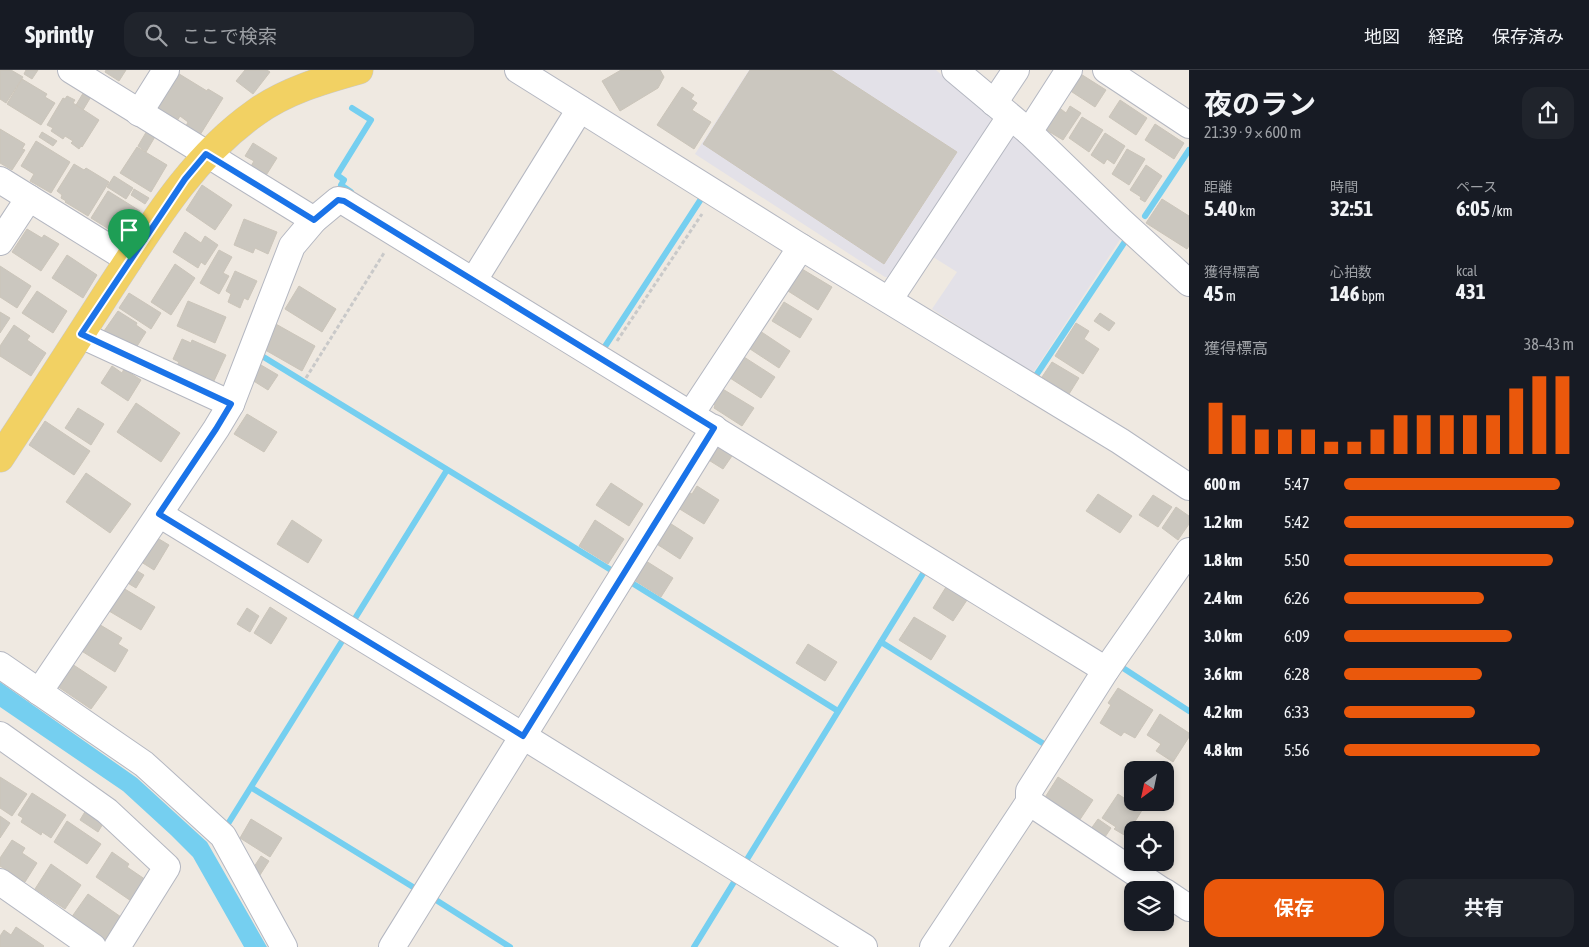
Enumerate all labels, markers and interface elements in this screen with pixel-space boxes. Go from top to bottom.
search box [124,12,474,57]
text: Sprintly [25,21,94,48]
icon: search [142,21,170,49]
text: ここで検索 [182,25,277,47]
text: 地図 [1364,26,1400,47]
text: 経路 [1428,26,1464,47]
text: 保存済み [1492,26,1564,47]
button: share [1522,87,1574,139]
text: 夜のラン [1204,88,1316,120]
text: 21:39 · 9 × 600 m [1204,123,1301,141]
text: 距離 [1204,179,1232,195]
text: 時間 [1330,179,1358,195]
text: ペース [1456,179,1497,195]
text: 5.40 [1204,196,1237,220]
text: 32:51 [1330,196,1373,220]
text: 6:05 [1456,196,1490,220]
text: km [1237,203,1256,219]
text: /km [1490,203,1513,219]
pin [108,209,150,260]
icon: arrive [115,216,143,244]
text: kcal [1456,263,1477,279]
text: 獲得標高 [1204,264,1260,280]
text: 心拍数 [1330,264,1372,280]
text: 431 [1456,279,1486,303]
text: 45 [1204,281,1224,305]
text: 146 [1330,281,1360,305]
text: m [1224,288,1236,304]
text: bpm [1360,288,1385,304]
text: 38–43 m [1524,335,1574,353]
text: 獲得標高 [1204,339,1268,357]
text: 600 m [1204,475,1240,493]
text: 5:47 [1284,475,1309,493]
text: 1.2 km [1204,513,1243,531]
text: 5:42 [1284,513,1309,531]
text: 1.8 km [1204,551,1243,569]
text: 5:50 [1284,551,1309,569]
text: 2.4 km [1204,589,1243,607]
text: 6:26 [1284,589,1309,607]
text: 3.0 km [1204,627,1243,645]
text: 6:09 [1284,627,1310,645]
text: 3.6 km [1204,665,1243,683]
text: 6:28 [1284,665,1309,683]
text: 4.2 km [1204,703,1243,721]
text: 6:33 [1284,703,1309,721]
text: 4.8 km [1204,741,1243,759]
text: 5:56 [1284,741,1309,759]
north arrow [1124,761,1174,811]
map controls [1124,761,1174,931]
button: locate [1124,821,1174,871]
button: 保存 [1204,879,1384,937]
button: 共有 [1394,879,1574,937]
button: layers [1124,881,1174,931]

